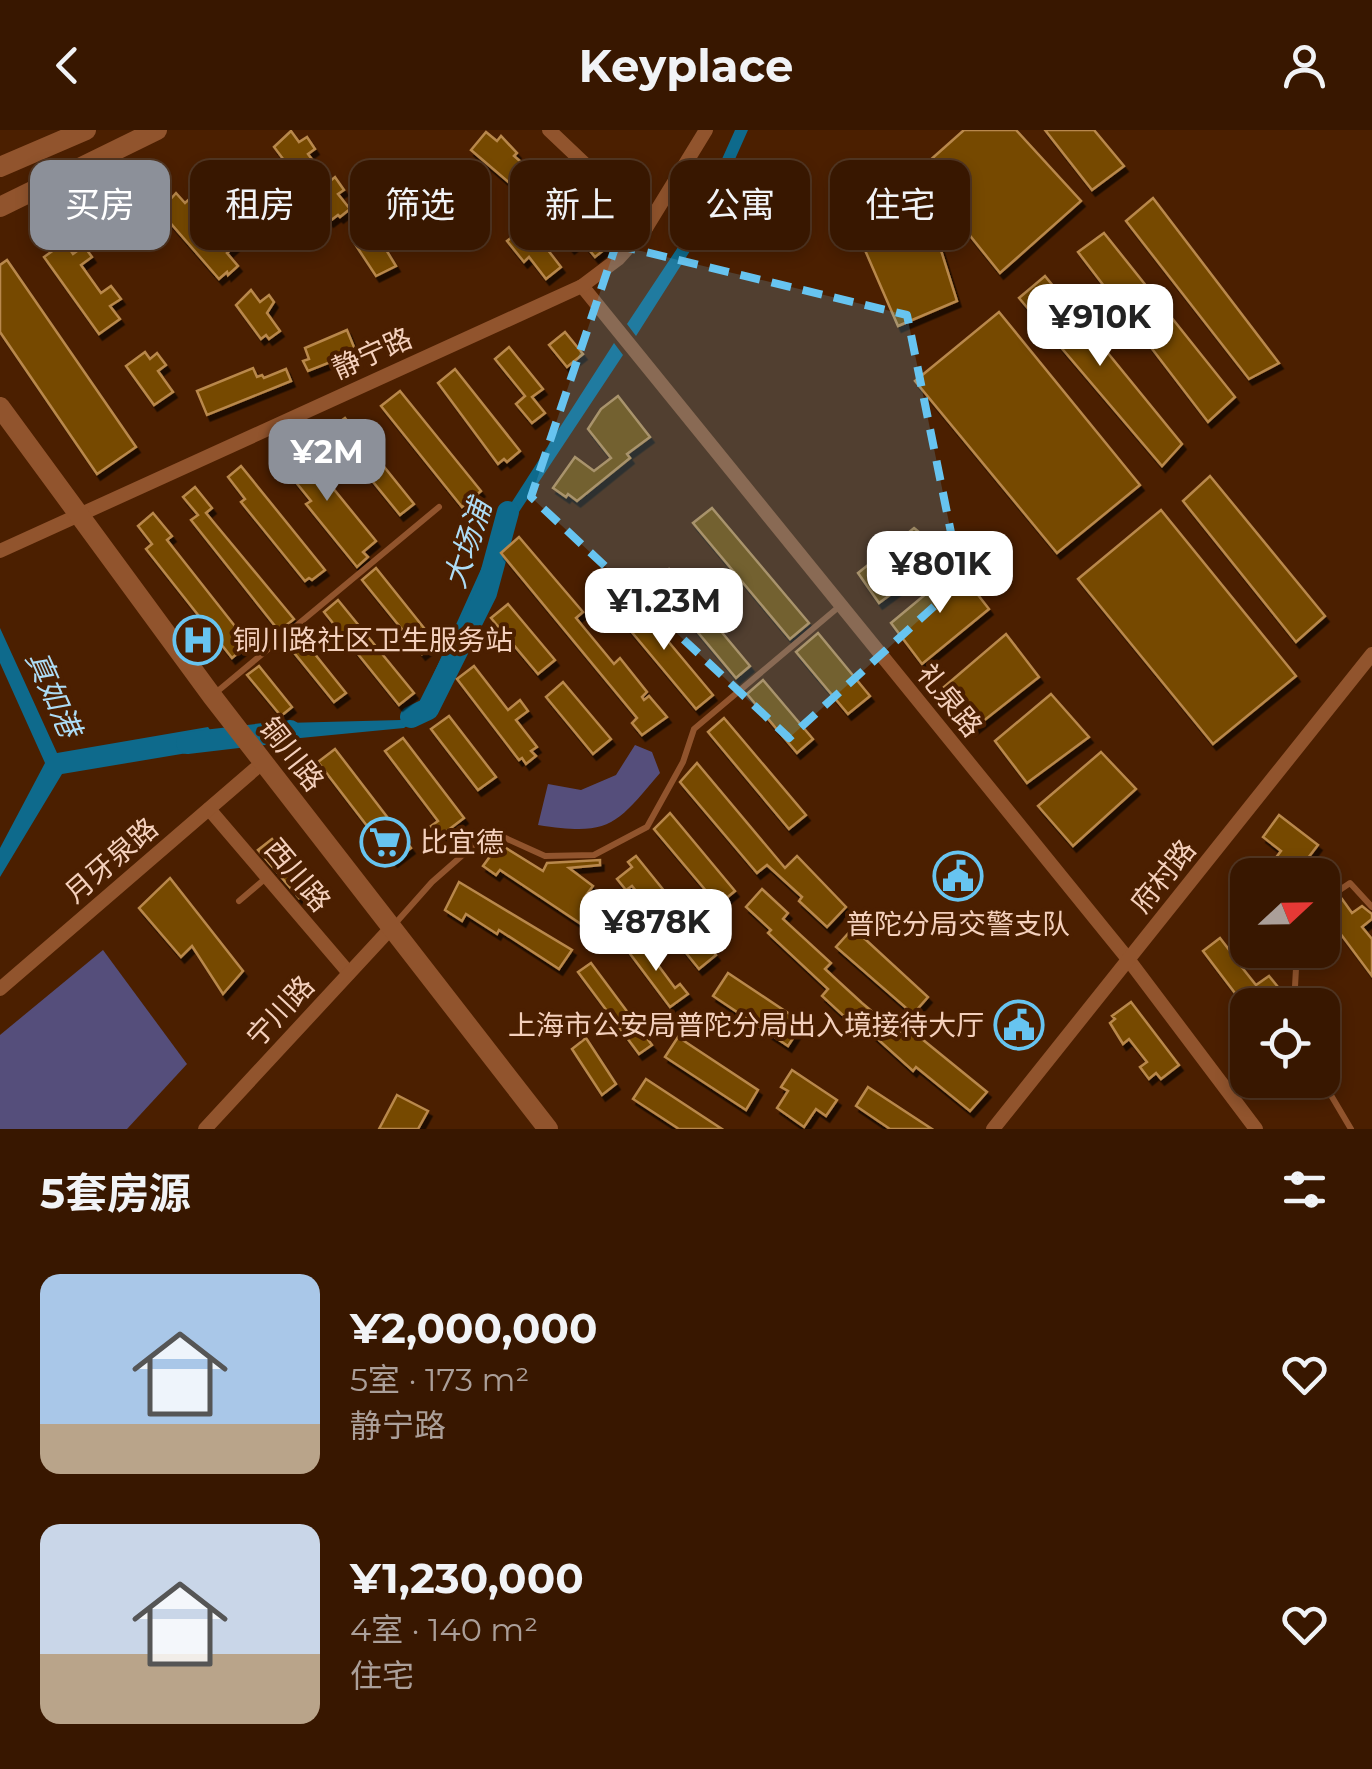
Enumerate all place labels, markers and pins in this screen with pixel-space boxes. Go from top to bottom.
pin: ¥910K [1030,284,1170,369]
pin: ¥2M [279,419,375,504]
pin: ¥801K [870,531,1010,616]
pin: ¥1.23M [583,568,745,653]
hospital icon: 铜川路社区卫生服务站 [172,614,224,666]
place label: 铜川路社区卫生服务站 [233,623,513,657]
supermarket icon: 比宜德 [359,816,411,868]
place label: 比宜德 [420,825,504,859]
public building icon: 普陀分局交警支队 [932,850,984,902]
pin: ¥878K [586,889,726,974]
place label: 普陀分局交警支队 [846,907,1070,941]
public building icon: 上海市公安局普陀分局出入境接待大厅 [993,999,1045,1051]
place label: 上海市公安局普陀分局出入境接待大厅 [508,1008,984,1042]

